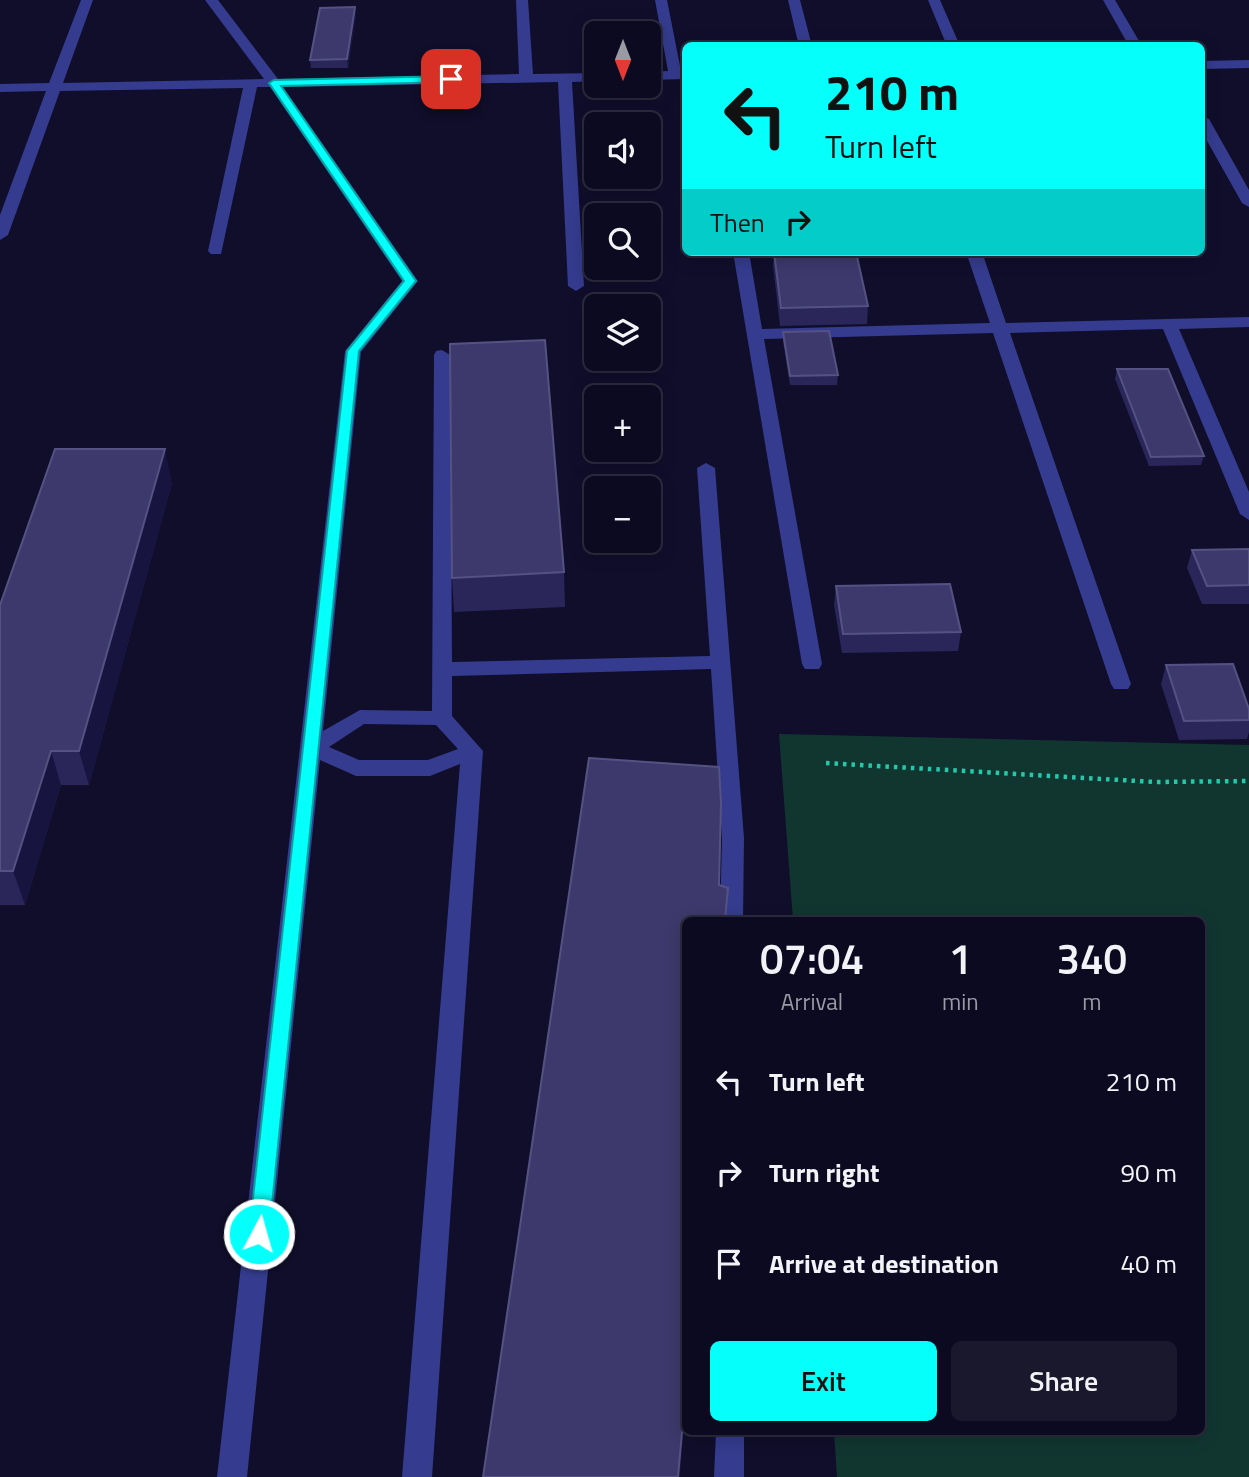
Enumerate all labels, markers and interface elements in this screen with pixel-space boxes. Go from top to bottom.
north arrow [584,21,662,98]
map controls [584,21,661,553]
pin [421,49,481,109]
text: 210 m [825,54,959,129]
icon: arrive [432,60,470,98]
icon: left [710,70,801,161]
button: sound [584,112,661,189]
text: Turn left [825,122,937,170]
button: search [584,203,661,280]
text: Then [710,203,765,242]
icon: right [779,203,817,241]
button: layers [584,294,661,371]
button: + [584,385,661,462]
button: − [584,476,661,553]
text: 07:04 [760,926,864,990]
text: 1 [949,926,972,990]
text: 340 [1057,926,1127,990]
text: Arrival [781,984,843,1019]
text: min [942,984,979,1019]
text: m [1082,984,1101,1019]
text: Turn left [769,1062,864,1101]
text: 210 m [1106,1062,1177,1101]
icon: left [710,1063,748,1101]
text: Turn right [769,1153,880,1192]
text: 90 m [1120,1153,1177,1192]
icon: right [710,1154,748,1192]
position arrow [222,1197,296,1271]
text: Arrive at destination [769,1244,999,1283]
text: 40 m [1120,1244,1177,1283]
icon: arrive [710,1245,748,1283]
button: Exit [710,1341,937,1421]
button: Share [951,1341,1177,1421]

